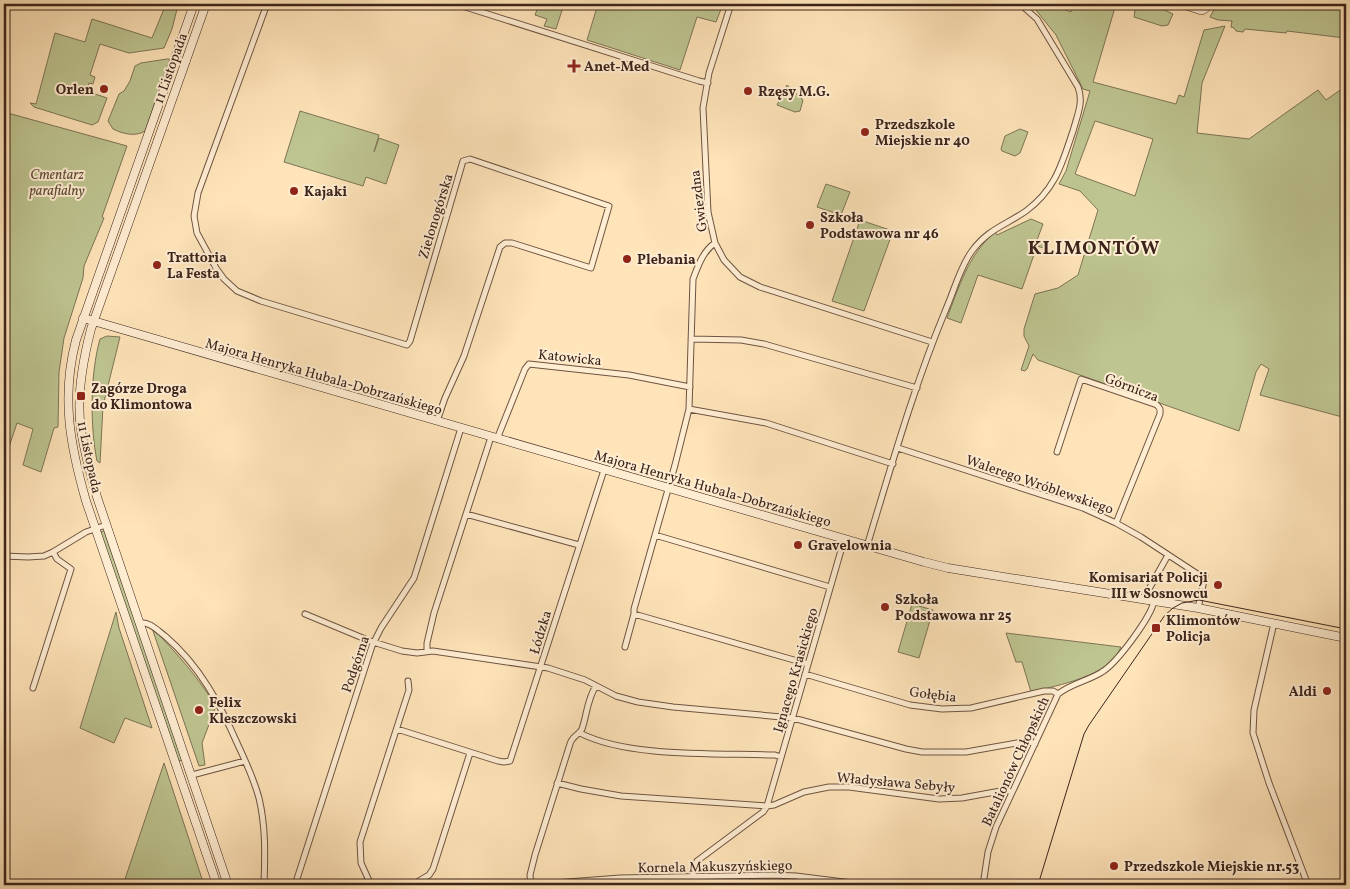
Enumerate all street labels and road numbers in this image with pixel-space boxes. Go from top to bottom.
street label: 11 Listopada [150,31,193,106]
street label: Gwiezdna [686,169,713,233]
street label: Zielonogórska [414,171,458,261]
street label: Majora Henryka Hubala-Dobrzańskiego [203,334,444,420]
street label: Katowicka [537,346,603,371]
street label: Górnicza [1102,369,1161,407]
street label: 11 Listopada [72,419,106,495]
street label: Majora Henryka Hubala-Dobrzańskiego [592,446,833,532]
street label: Walerego Wróblewskiego [963,451,1116,520]
street label: Ignacego Krasickiego [769,606,823,735]
street label: Łódzka [526,608,557,657]
street label: Podgórna [338,633,375,695]
street label: Gołębia [908,683,957,708]
street label: Batalionów Chłopskich [978,694,1055,830]
street label: Władysława Sebyły [836,769,956,798]
street label: Kornela Makuszyńskiego [637,857,793,878]

